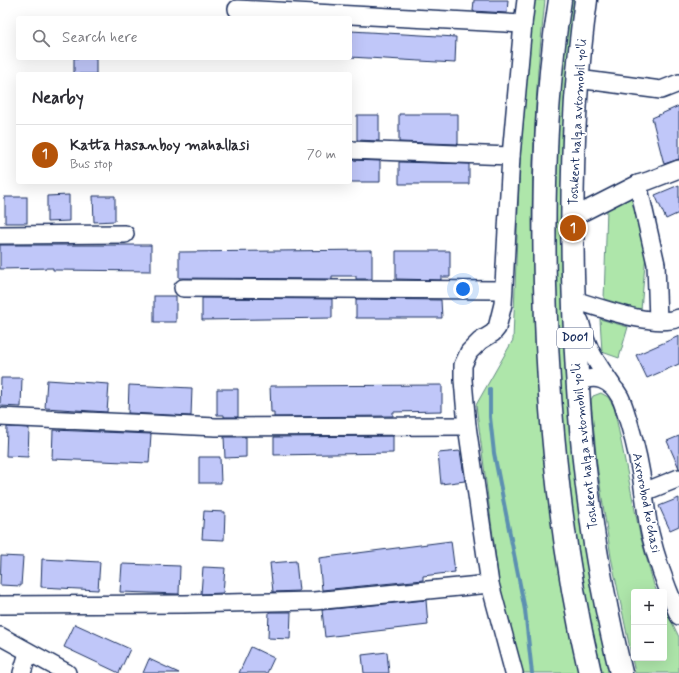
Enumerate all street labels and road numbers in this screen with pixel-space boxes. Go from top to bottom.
street label: Toshkent halqa avtomobil yo'li [565,38,591,206]
road number: D001 [557,328,593,348]
street label: Toshkent halqa avtomobil yo'li [568,362,602,530]
street label: Axrorobod ko'chasi [628,451,664,555]

